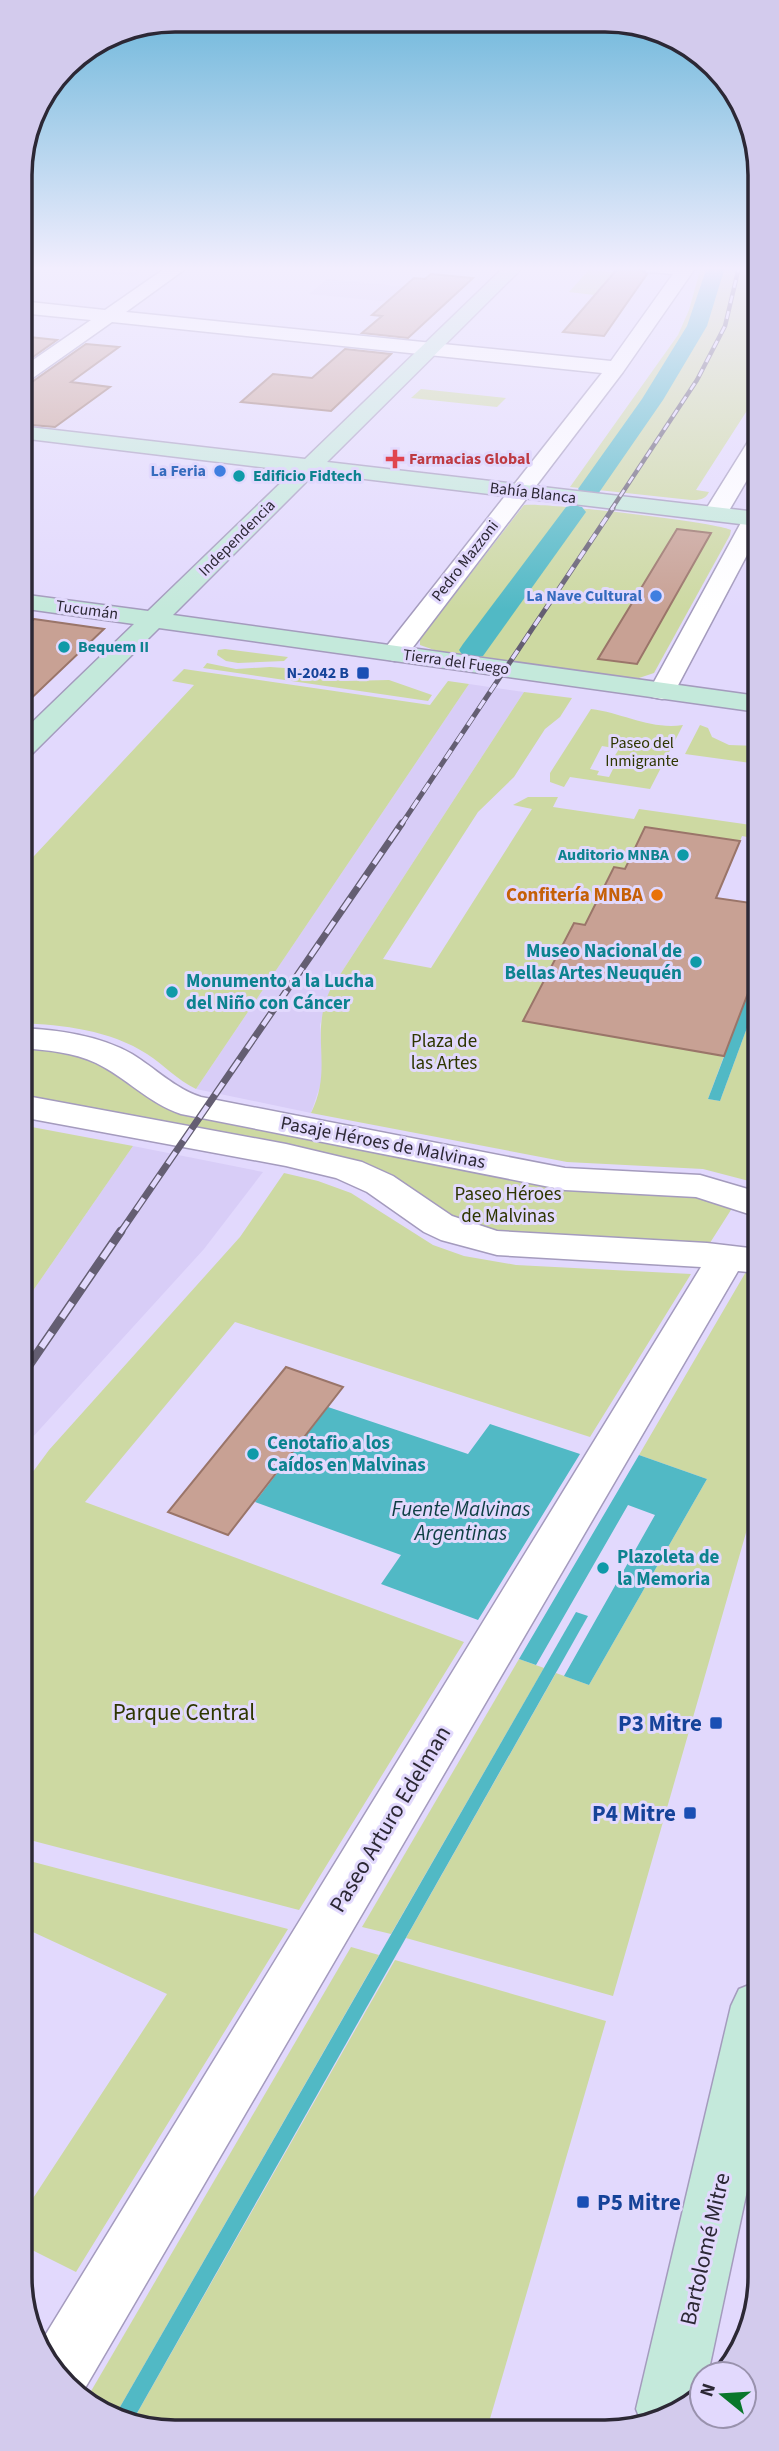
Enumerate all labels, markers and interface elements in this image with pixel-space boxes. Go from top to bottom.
place label: Farmacias Global [409,448,530,470]
marker: Farmacias Global [387,451,403,467]
place label: La Feria [150,460,206,482]
marker: La Feria [212,463,228,479]
place label: Edificio Fidtech [253,465,362,487]
marker: Edificio Fidtech [231,468,247,484]
street label: Bahía Blanca [489,477,577,509]
street label: Independencia [194,495,280,581]
street label: Pedro Mazzoni [426,516,504,606]
place label: La Nave Cultural [526,585,642,607]
marker: La Nave Cultural [648,588,664,604]
street label: Tucumán [54,595,120,625]
place label: Bequem II [78,636,149,658]
marker: Bequem II [56,639,72,655]
street label: Tierra del Fuego [401,644,511,680]
place label: N-2042 B [286,662,349,684]
marker: N-2042 B [355,665,371,681]
park label: Paseo del Inmigrante [605,732,679,772]
place label: Auditorio MNBA [557,844,670,866]
marker: Auditorio MNBA [675,847,691,863]
place label: Confitería MNBA [506,882,643,909]
marker: Confitería MNBA [649,887,665,903]
place label: Museo Nacional de Bellas Artes Neuquén [504,938,682,987]
marker: Museo Nacional de Bellas Artes Neuquén [688,954,704,970]
place label: Monumento a la Lucha del Niño con Cáncer [186,968,374,1017]
marker: Monumento a la Lucha del Niño con Cáncer [164,984,180,1000]
park label: Plaza de las Artes [411,1028,477,1077]
street label: Pasaje Héroes de Malvinas [278,1110,488,1176]
park label: Paseo Héroes de Malvinas [455,1181,561,1230]
place label: Cenotafio a los Caídos en Malvinas [267,1430,426,1479]
marker: Cenotafio a los Caídos en Malvinas [245,1446,261,1462]
water label: Fuente Malvinas Argentinas [392,1494,530,1548]
place label: Plazoleta de la Memoria [617,1544,720,1593]
marker: Plazoleta de la Memoria [595,1560,611,1576]
park label: Parque Central [113,1696,255,1729]
place label: P3 Mitre [618,1707,702,1740]
marker: P3 Mitre [708,1715,724,1731]
street label: Paseo Arturo Edelman [321,1719,459,1919]
place label: P4 Mitre [592,1797,676,1830]
marker: P4 Mitre [682,1805,698,1821]
street label: Bartolomé Mitre [671,2169,739,2329]
place label: P5 Mitre [597,2186,681,2219]
marker: P5 Mitre [575,2194,591,2210]
north arrow [688,2360,758,2430]
text: N [693,2380,723,2400]

